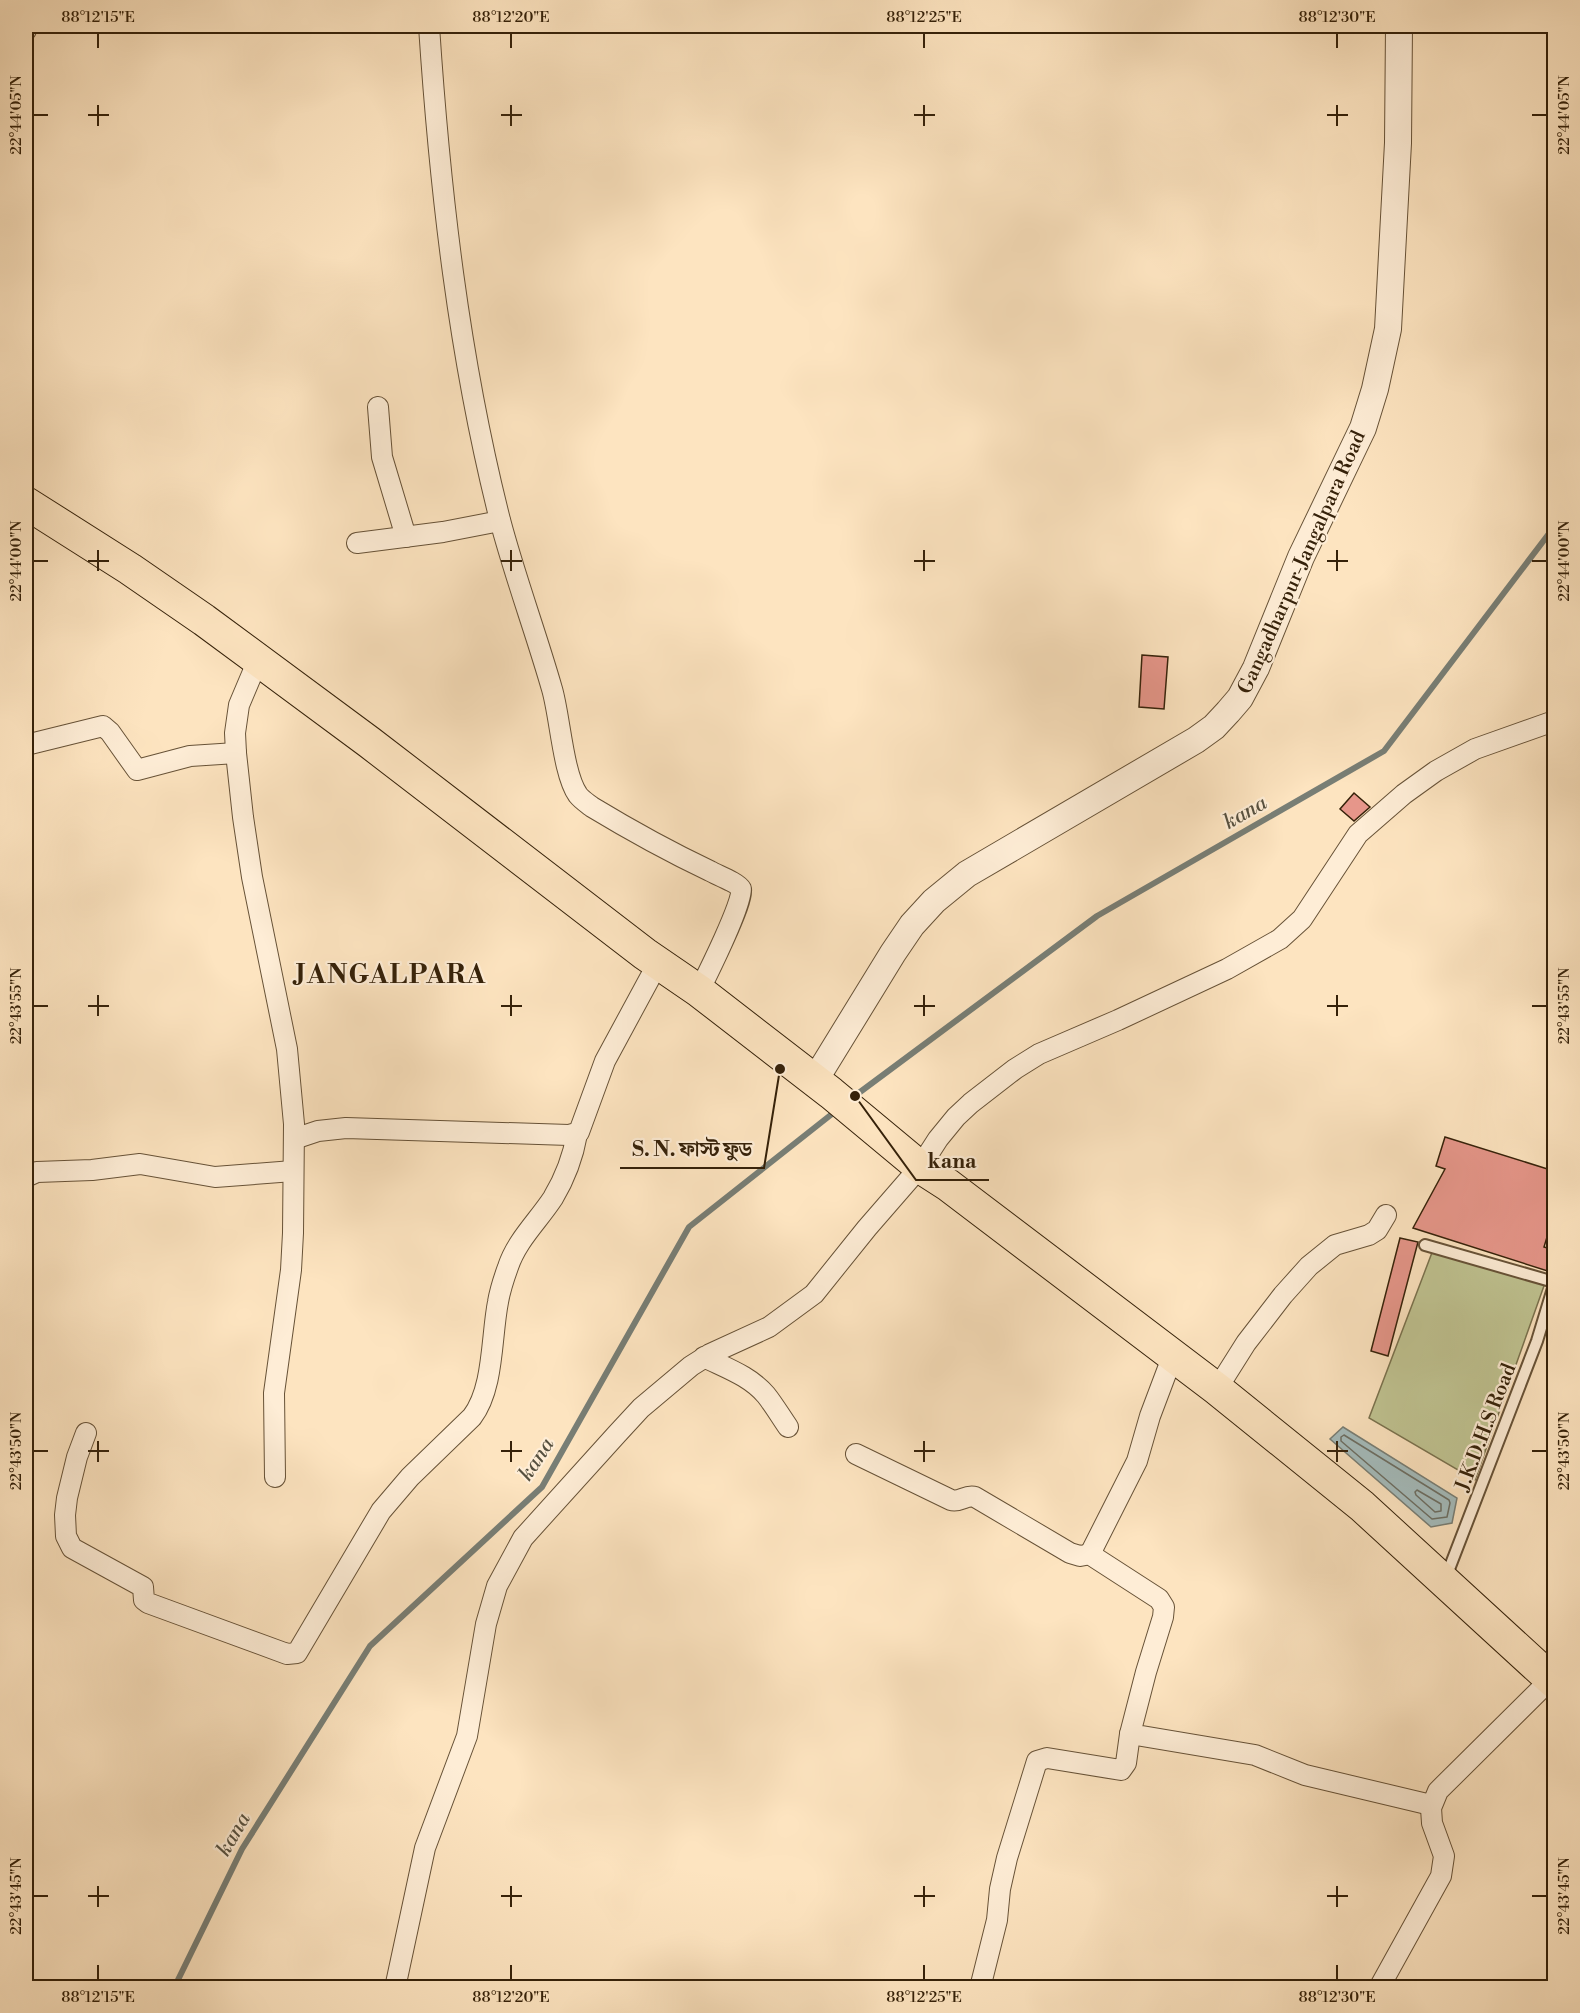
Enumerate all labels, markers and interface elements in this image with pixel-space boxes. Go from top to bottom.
text: 88°12'15"E [61,8,135,27]
text: 88°12'20"E [472,8,550,27]
text: 88°12'25"E [886,8,962,27]
text: 88°12'30"E [1298,8,1376,27]
text: 22°44'05"N [7,75,26,155]
text: 22°44'05"N [1555,75,1574,155]
street label: Gangadharpur-Jangalpara Road [1233,427,1372,698]
text: 22°44'00"N [7,520,26,602]
text: 22°44'00"N [1555,520,1574,602]
water label: kana [1219,790,1272,836]
district label: JANGALPARA [292,959,487,991]
text: 22°43'55"N [7,968,26,1044]
text: 22°43'55"N [1555,968,1574,1044]
callout: S. N. ফাস্ট ফুড [620,1129,764,1168]
text: S. N. ফাস্ট ফুড [632,1136,754,1163]
callout: kana [916,1141,989,1180]
text: kana [928,1149,977,1175]
street label: J.K.D.H.S Road [1450,1359,1522,1496]
text: 22°43'50"N [7,1412,26,1490]
text: 22°43'50"N [1555,1412,1574,1490]
water label: kana [513,1433,560,1486]
water label: kana [211,1808,257,1861]
text: 22°43'45"N [7,1857,26,1935]
text: 22°43'45"N [1555,1857,1574,1935]
text: 88°12'15"E [61,1988,135,2007]
text: 88°12'20"E [472,1988,550,2007]
text: 88°12'25"E [886,1988,962,2007]
text: 88°12'30"E [1298,1988,1376,2007]

